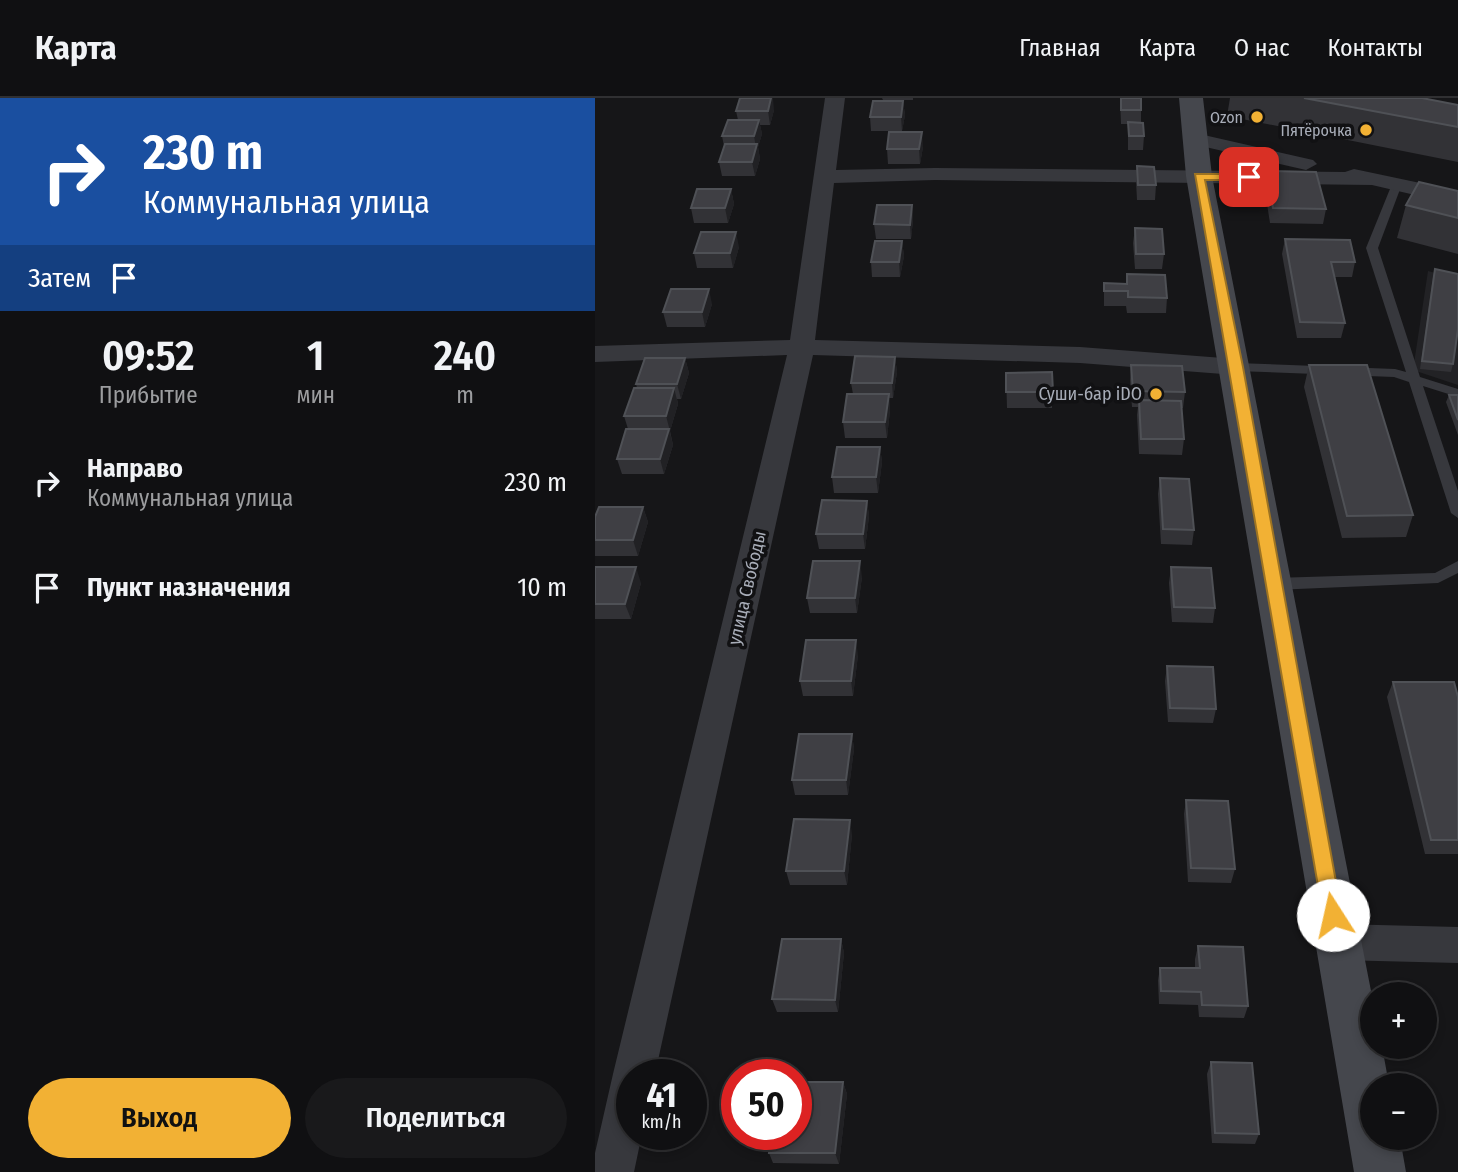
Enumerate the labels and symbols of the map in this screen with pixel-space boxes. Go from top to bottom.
place label: Ozon [1210,108,1243,127]
marker: Ozon [1249,109,1265,125]
place label: Пятёрочка [1280,121,1352,140]
marker: Пятёрочка [1358,122,1374,138]
pin [1219,147,1279,207]
place label: Суши-бар iDO [1038,383,1142,405]
marker: Суши-бар iDO [1148,386,1164,402]
street label: улица Свободы [723,529,771,647]
position arrow [1296,878,1370,952]
speed limit sign: 50 [721,1059,812,1150]

